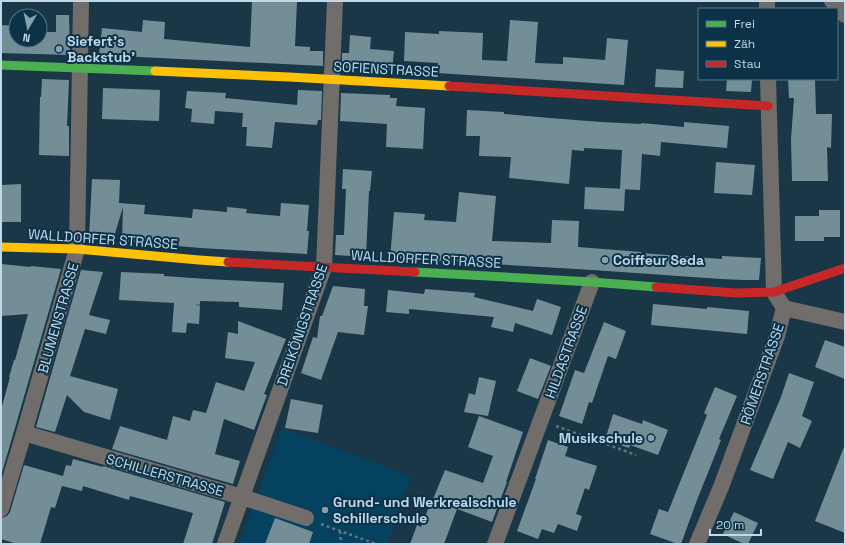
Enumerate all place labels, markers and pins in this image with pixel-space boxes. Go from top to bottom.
place label: Siefert's Backstub' [67,32,135,66]
marker: Siefert's Backstub' [54,44,64,54]
place label: Coiffeur Seda [613,251,704,269]
marker: Coiffeur Seda [600,255,610,265]
place label: Musikschule [559,429,643,447]
marker: Musikschule [646,433,656,443]
place label: Grund- und Werkrealschule Schillerschule [333,493,517,527]
marker: Grund- und Werkrealschule Schillerschule [320,505,330,515]

